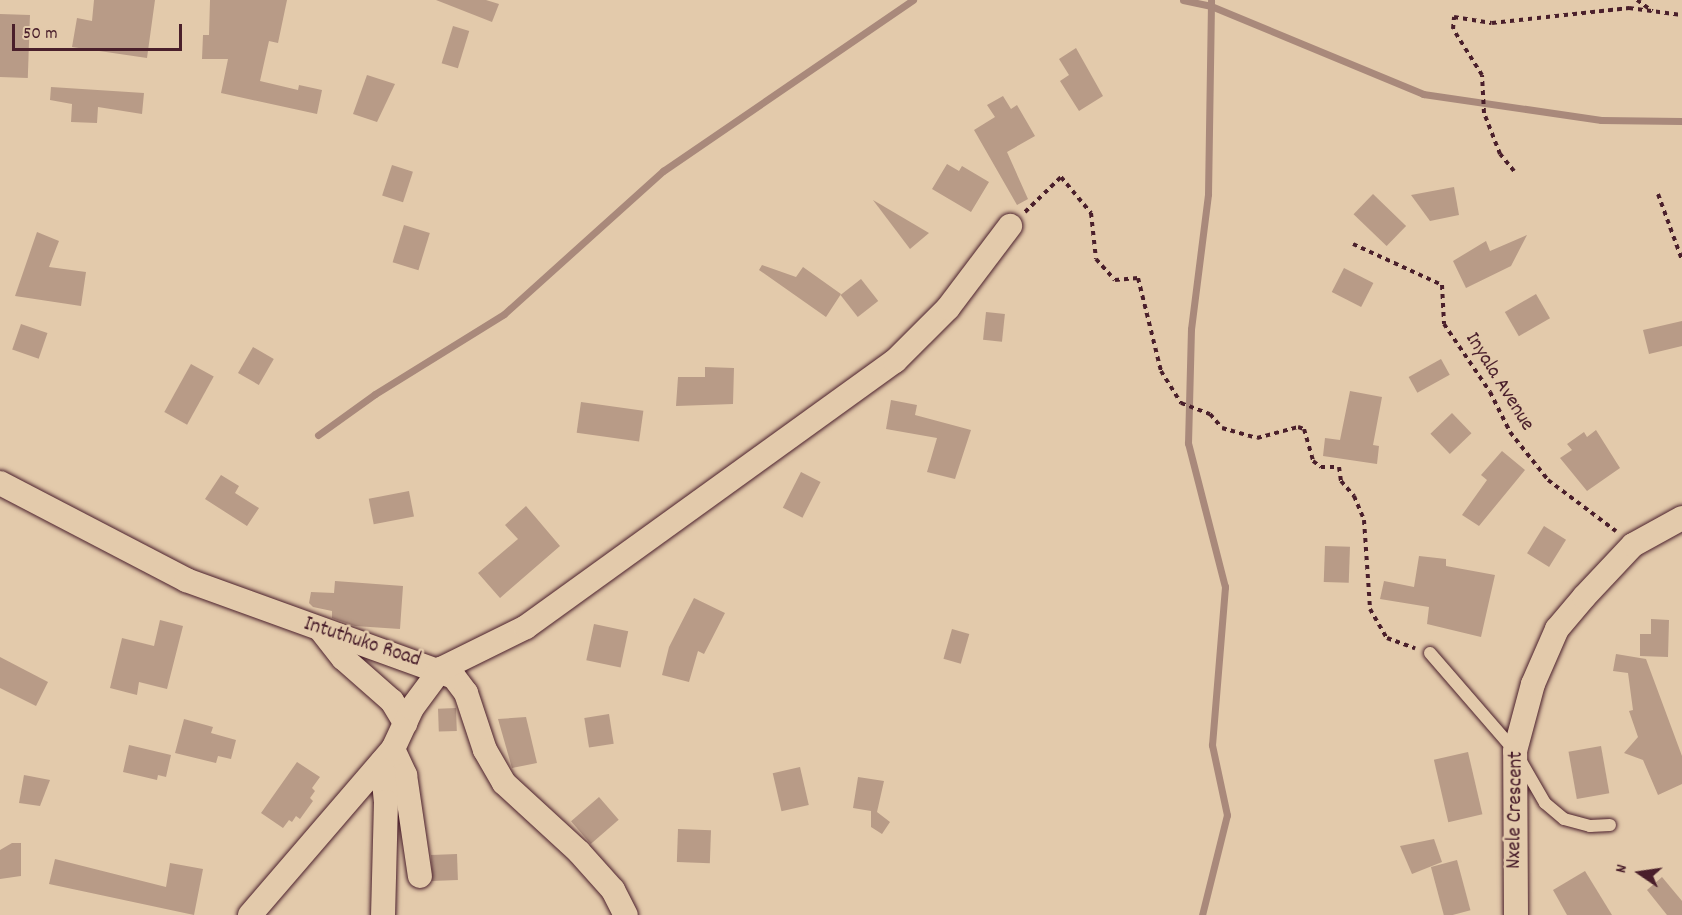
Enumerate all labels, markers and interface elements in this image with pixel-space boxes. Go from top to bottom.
scale bar [15,12,184,50]
text: 50 m [23,22,58,47]
street label: Inyala Avenue [1459,328,1539,436]
street label: Intuthuko Road [300,612,424,674]
street label: Nxele Crescent [1502,751,1530,869]
north arrow [1610,843,1670,903]
text: N [1610,862,1634,875]

